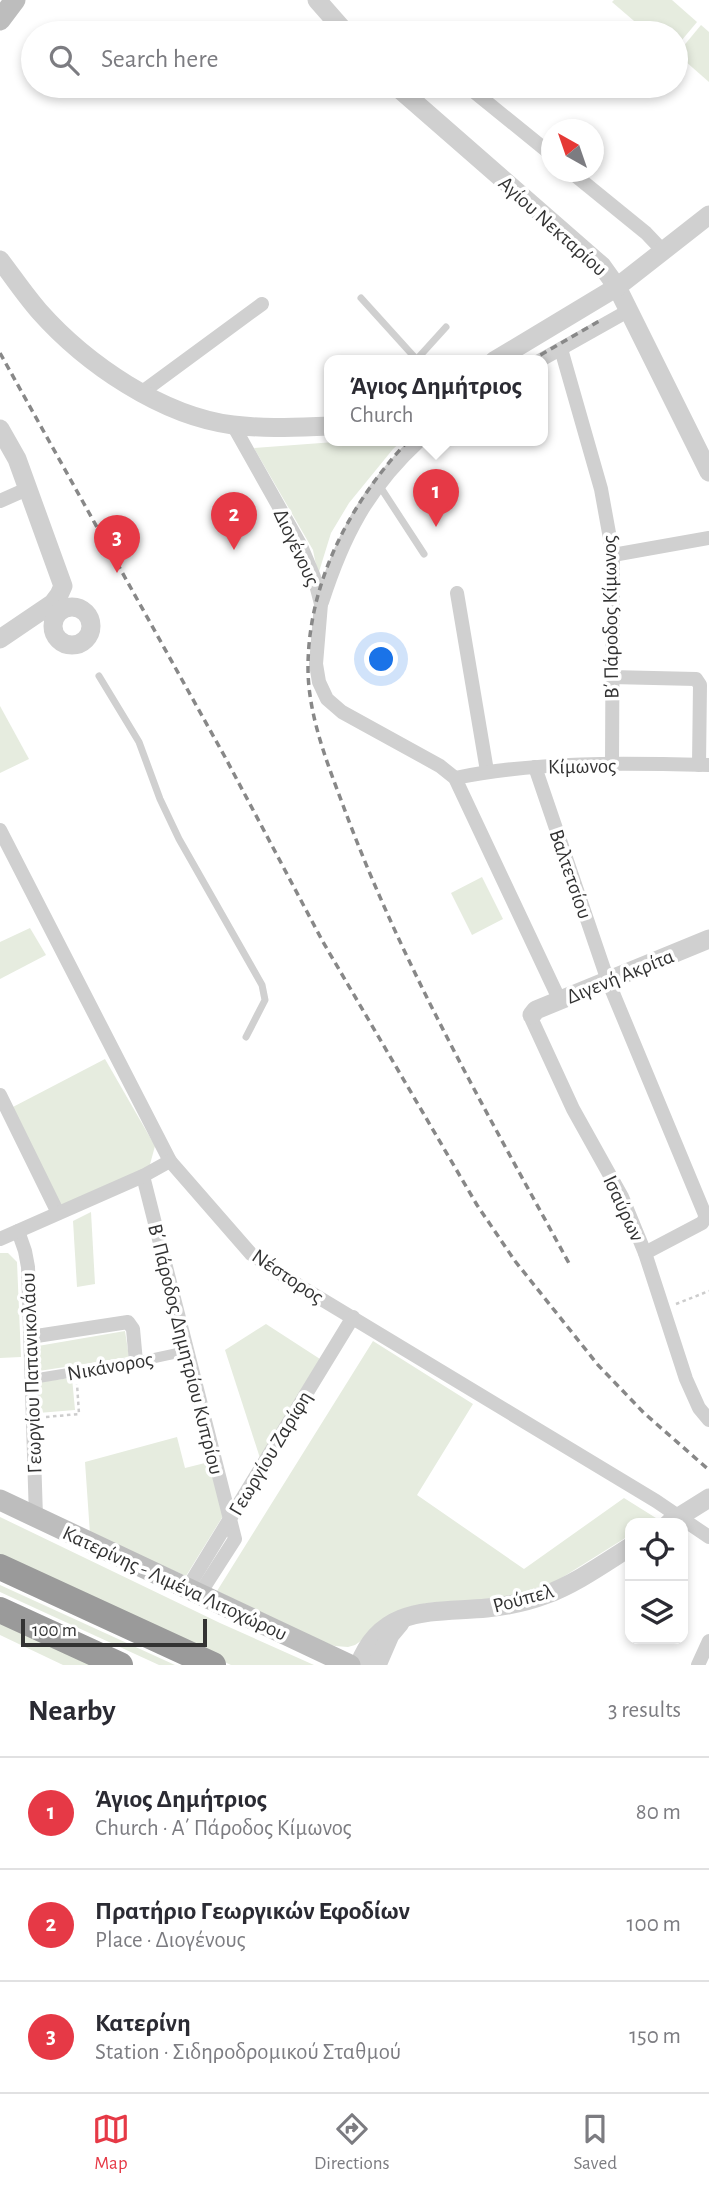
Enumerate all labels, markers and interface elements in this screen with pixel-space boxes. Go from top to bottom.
search box [21,21,688,98]
icon: search [45,41,83,79]
text: Search here [101,46,219,72]
north arrow [541,119,604,182]
street label: Αγίου Νεκταρίου [494,172,611,280]
popup [324,355,548,446]
text: Άγιος Δημήτριος [350,373,522,399]
text: Church [350,404,414,427]
pin: 1 [413,469,459,527]
pin: 2 [211,492,257,550]
street label: Διογένους [270,505,323,589]
pin: 3 [94,515,140,573]
street label: Β΄ Πάροδος Κίμωνος [599,535,622,699]
your location [364,642,398,676]
street label: Κίμωνος [548,755,616,778]
street label: Βαλτετσίου [545,827,596,922]
street label: Διγενή Ακρίτα [563,945,677,1008]
street label: Ισαύρων [599,1172,648,1245]
street label: Β΄ Πάροδος Δημητρίου Κυπρίου [144,1222,227,1477]
street label: Νέστορος [248,1245,327,1308]
street label: Γεωργίου Παπανικολάου [17,1272,46,1474]
street label: Νικάνορος [66,1349,155,1384]
street label: Γεωργίου Ζαρίφη [225,1387,316,1519]
map controls [625,1518,688,1644]
button: locate [625,1518,688,1581]
street label: Κατερίνης - Λιμένα Λιτοχώρου [59,1522,290,1645]
street label: Ρούπελ [491,1580,556,1617]
button: layers [625,1581,688,1644]
scale bar [21,1616,206,1648]
text: 100 m [32,1621,77,1640]
text: Nearby [28,1696,116,1726]
text: 3 results [608,1699,681,1722]
text: Άγιος Δημήτριος [95,1786,267,1812]
text: 1 [47,1801,55,1824]
text: 80 m [636,1801,681,1824]
text: Church · Α΄ Πάροδος Κίμωνος [95,1817,352,1840]
text: Πρατήριο Γεωργικών Εφοδίων [95,1898,410,1924]
text: 2 [46,1913,56,1936]
text: 100 m [627,1913,681,1936]
text: Place · Διογένους [95,1929,246,1952]
text: Κατερίνη [95,2010,191,2036]
text: 3 [46,2025,56,2048]
text: 150 m [629,2025,681,2048]
text: Station · Σιδηροδρομικού Σταθμού [95,2041,401,2064]
tab: Map [92,2110,130,2175]
tab: Directions [314,2110,390,2175]
tab: Saved [574,2110,617,2175]

